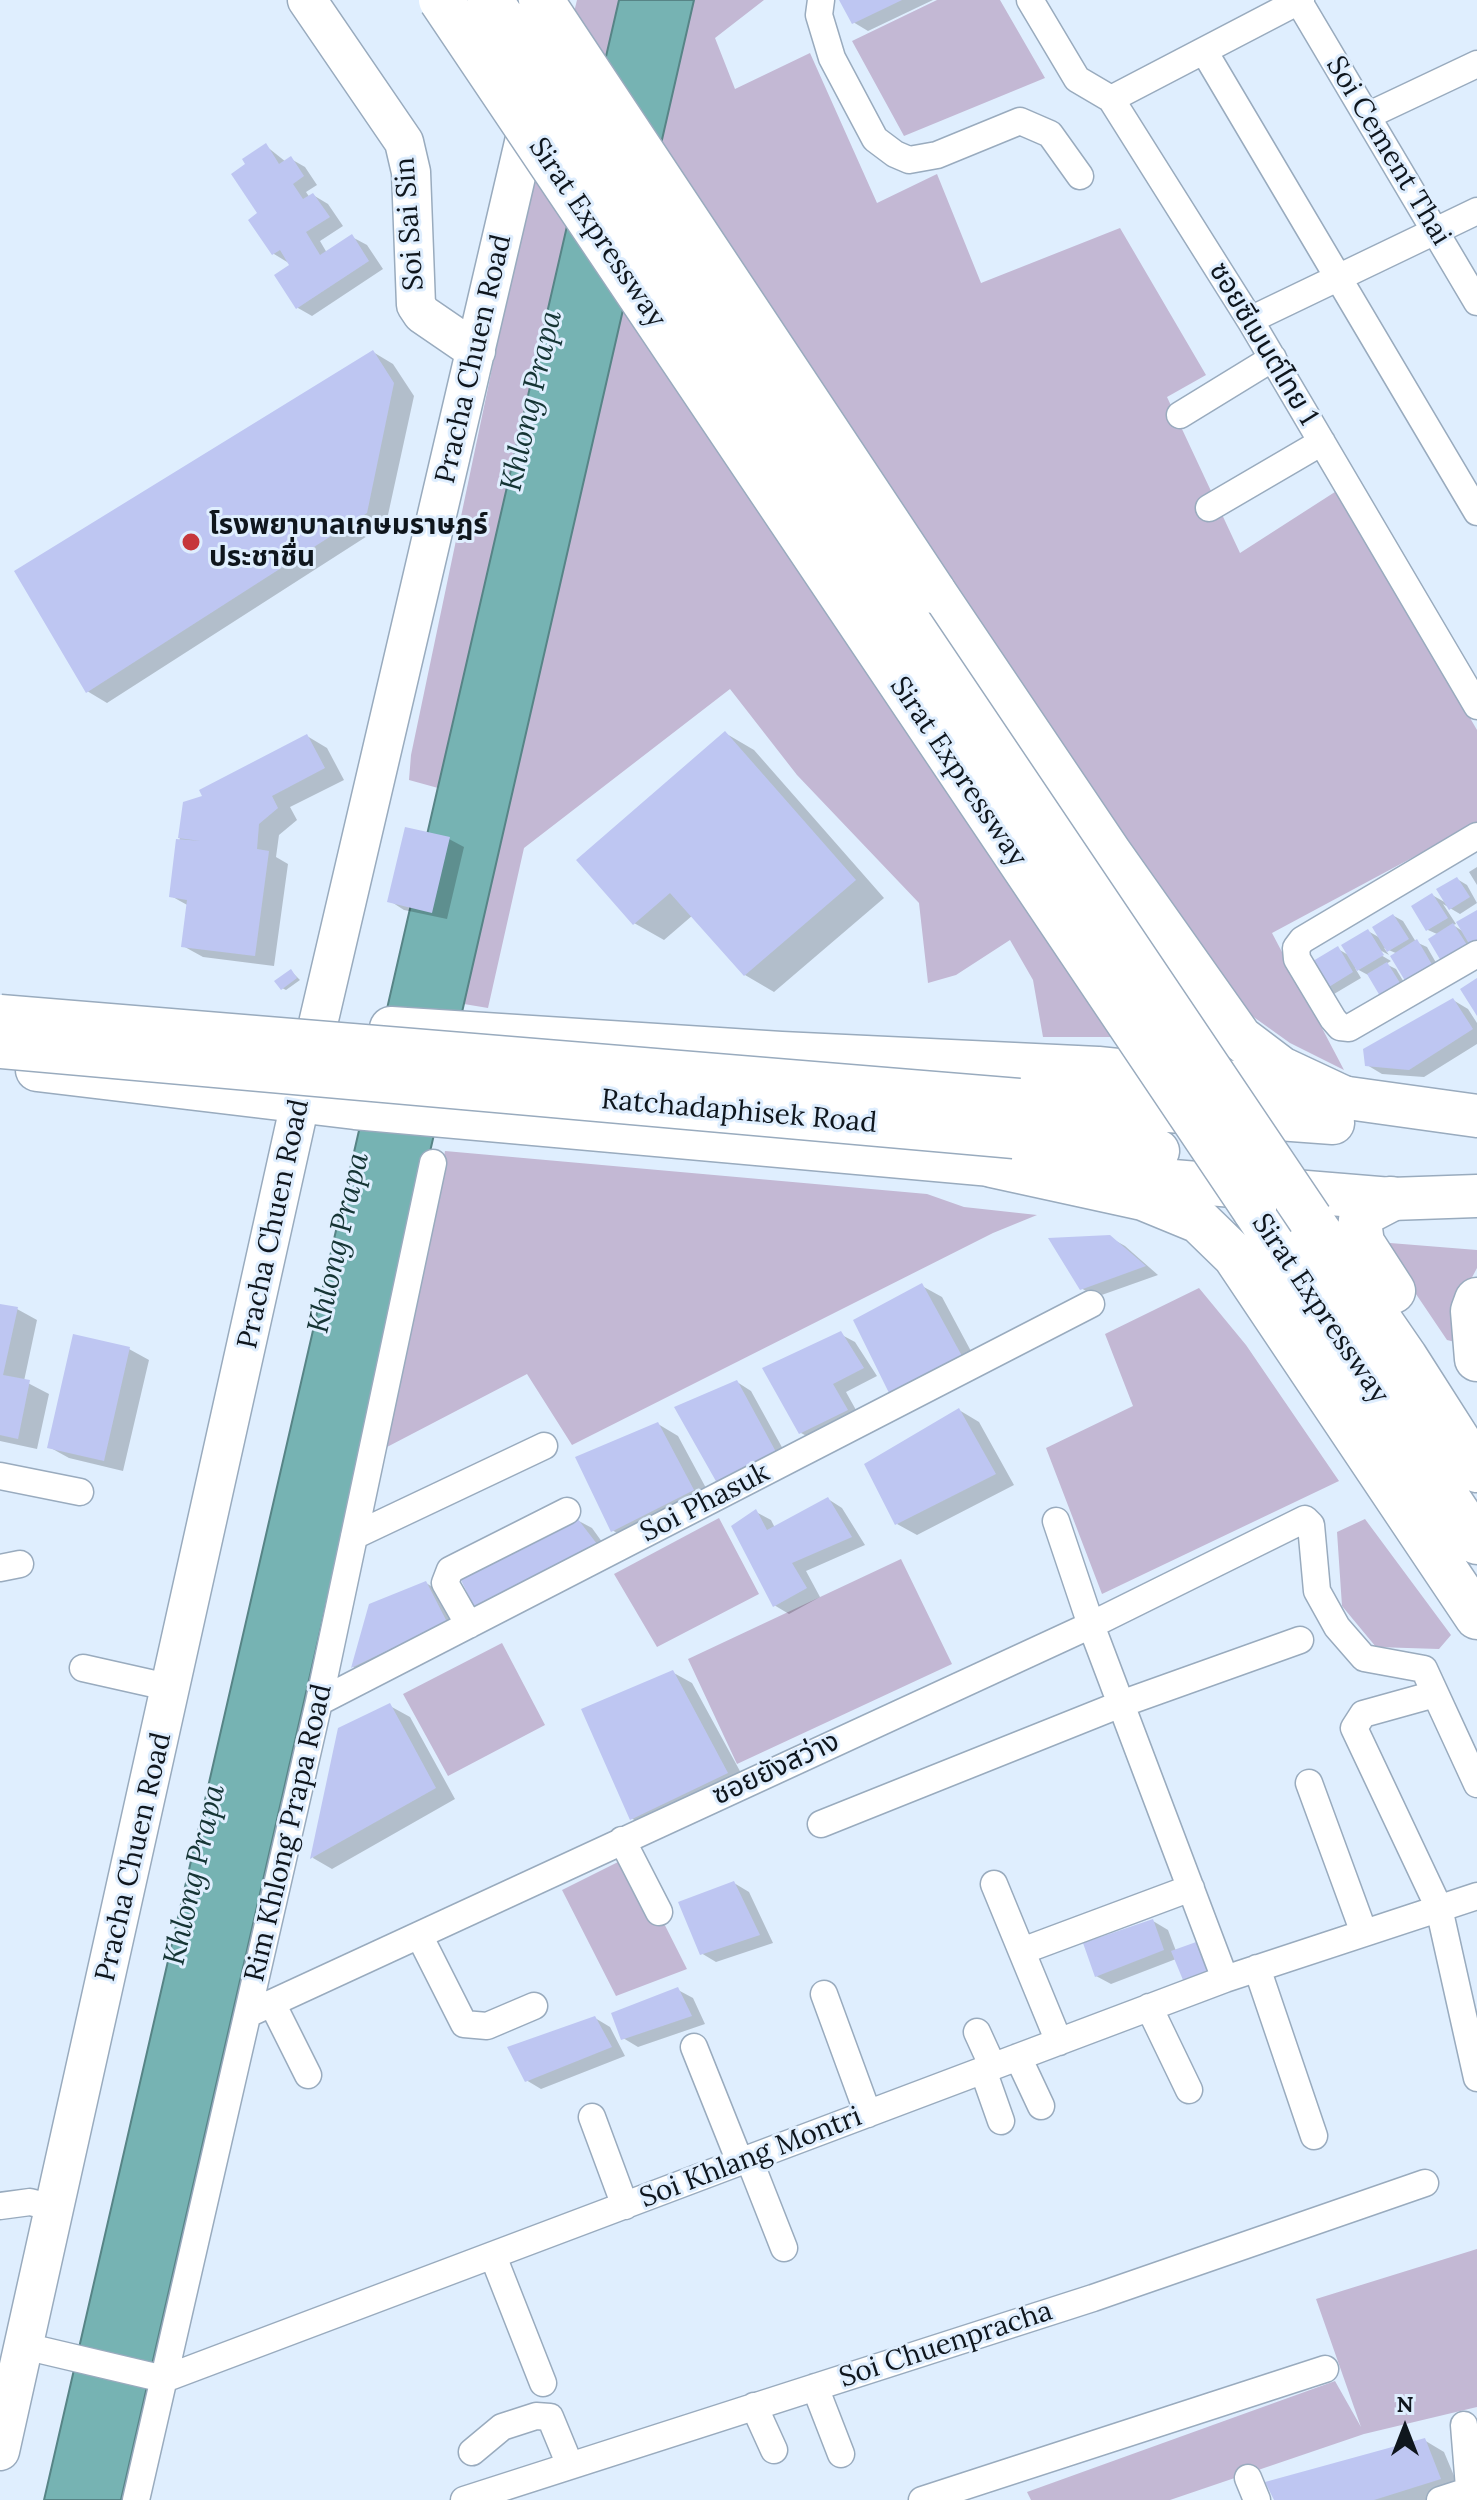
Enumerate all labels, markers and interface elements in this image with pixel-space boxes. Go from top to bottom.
street label: Soi Cement Thai [1318,50,1458,252]
street label: Sirat Expressway [521,132,673,334]
street label: Soi Sai Sin [389,156,431,292]
street label: Pracha Chuen Road [429,231,519,487]
street label: ซอยซีเมนต์ไทย 1 [1201,256,1325,432]
water label: Khlong Prapa [494,307,570,495]
place label: โรงพยาบาลเกษมราษฎร์ ประชาชื่น [209,509,488,575]
marker: โรงพยาบาลเกษมราษฎร์ ประชาชื่น [180,531,202,553]
street label: Sirat Expressway [882,671,1034,873]
street label: Ratchadaphisek Road [600,1083,878,1141]
street label: Pracha Chuen Road [231,1096,317,1352]
water label: Khlong Prapa [301,1149,377,1337]
street label: Sirat Expressway [1244,1208,1396,1410]
street label: Soi Phasuk [635,1456,775,1550]
street label: Rim Khlong Prapa Road [238,1681,340,1985]
street label: ซอยยังสว่าง [707,1725,845,1813]
street label: Pracha Chuen Road [89,1729,179,1985]
water label: Khlong Prapa [157,1781,233,1969]
street label: Soi Khlang Montri [635,2100,867,2216]
street label: Soi Chuenpracha [835,2295,1057,2395]
north arrow [1365,2388,1445,2468]
text: N [1396,2390,1414,2418]

